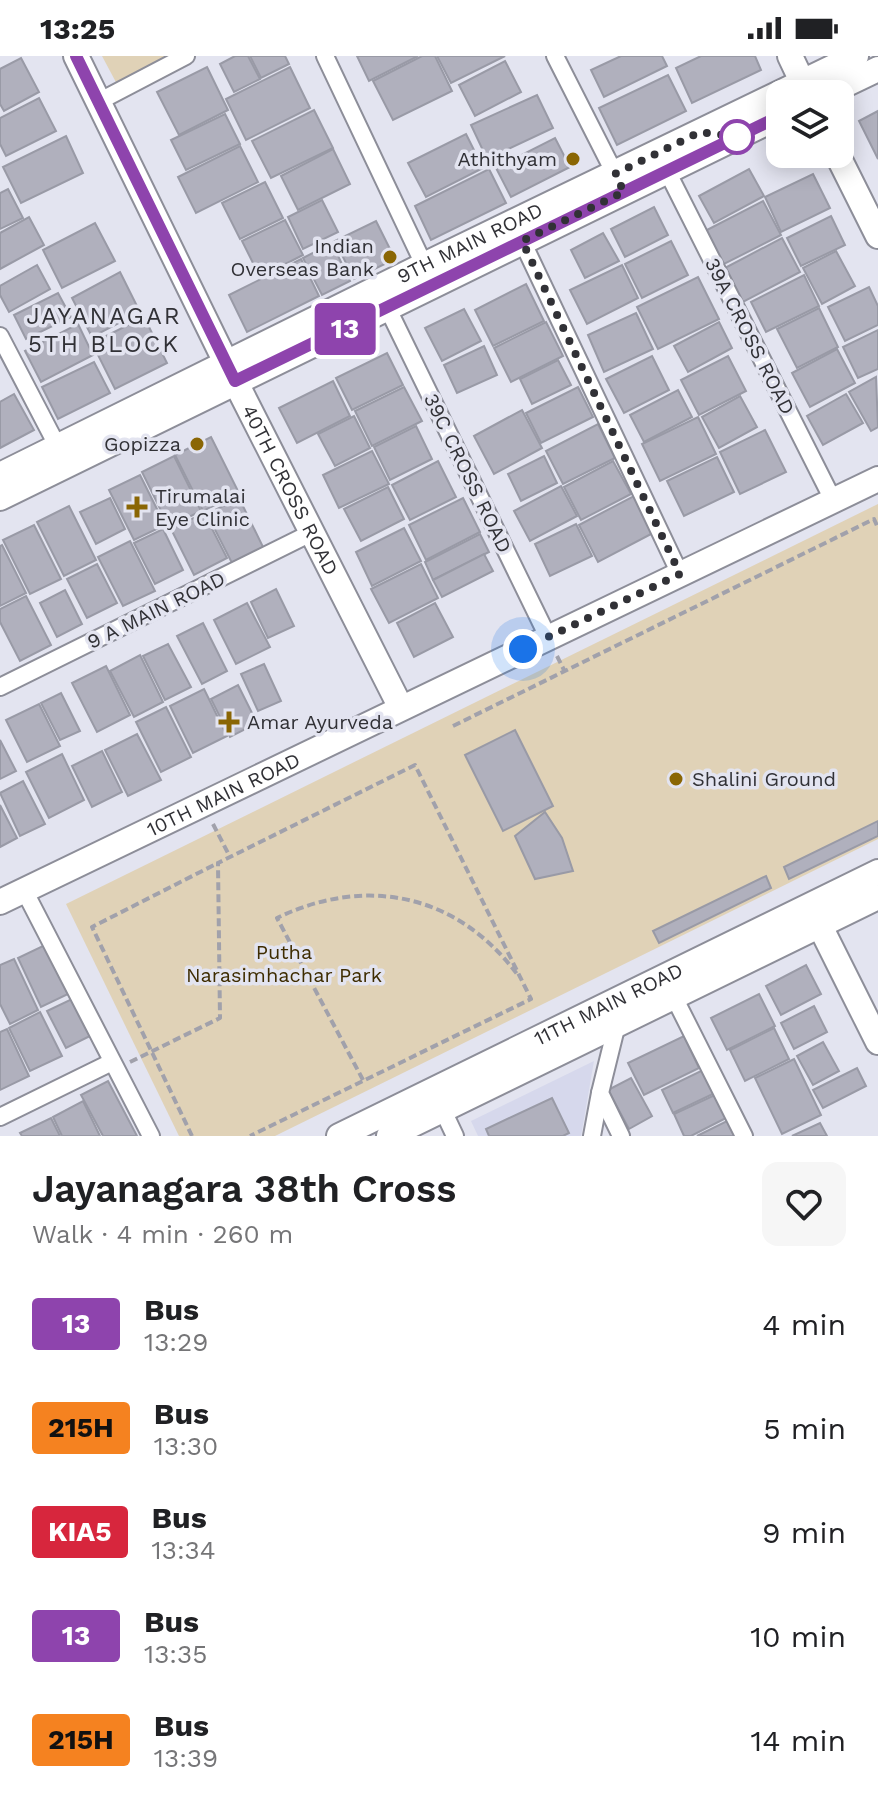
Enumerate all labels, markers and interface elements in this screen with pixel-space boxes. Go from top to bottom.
text: 13:25 [40,11,115,46]
map controls [766,80,854,168]
button: layers [766,80,854,168]
unlabelled marker [720,120,754,154]
place label: Athithyam [458,147,557,171]
marker: Athithyam [564,150,582,168]
street label: 9TH MAIN ROAD [393,197,546,288]
place label: Indian Overseas Bank [231,234,374,281]
marker: Indian Overseas Bank [381,248,399,266]
street label: 39A CROSS ROAD [700,254,800,418]
district label: JAYANAGAR 5TH BLOCK [26,302,182,358]
line badge: 13 [309,303,381,355]
text: 13 [331,312,359,345]
street label: 39C CROSS ROAD [419,389,517,557]
street label: 40TH CROSS ROAD [237,401,344,579]
place label: Gopizza [104,432,181,456]
marker: Gopizza [188,435,206,453]
place label: Tirumalai Eye Clinic [155,484,250,531]
marker: Tirumalai Eye Clinic [126,496,148,518]
street label: 9 A MAIN ROAD [83,566,229,654]
your location [503,629,543,669]
place label: Amar Ayurveda [247,710,393,734]
marker: Amar Ayurveda [218,711,240,733]
street label: 10TH MAIN ROAD [143,747,304,841]
place label: Shalini Ground [692,767,836,791]
marker: Shalini Ground [667,770,685,788]
park label: Putha Narasimhachar Park [186,940,382,987]
street label: 11TH MAIN ROAD [530,958,687,1051]
button: heart [762,1162,846,1246]
text: Jayanagara 38th Cross [32,1167,456,1211]
text: Walk · 4 min · 260 m [32,1219,293,1249]
text: Bus [144,1292,199,1327]
text: 13 [62,1307,90,1340]
text: 4 min [762,1307,846,1342]
text: 13:29 [144,1327,208,1357]
text: Bus [154,1396,209,1431]
text: 215H [48,1411,114,1444]
text: 5 min [763,1411,846,1446]
text: 13:30 [154,1431,218,1461]
text: Bus [152,1500,207,1535]
text: KIA5 [48,1515,112,1548]
text: 9 min [762,1515,846,1550]
text: 13:34 [152,1535,216,1565]
text: Bus [144,1604,199,1639]
text: 13 [62,1619,90,1652]
text: 10 min [750,1619,846,1654]
text: 13:35 [144,1639,207,1669]
text: Bus [154,1708,209,1743]
text: 215H [48,1723,114,1756]
text: 14 min [751,1723,846,1758]
text: 13:39 [154,1743,218,1773]

